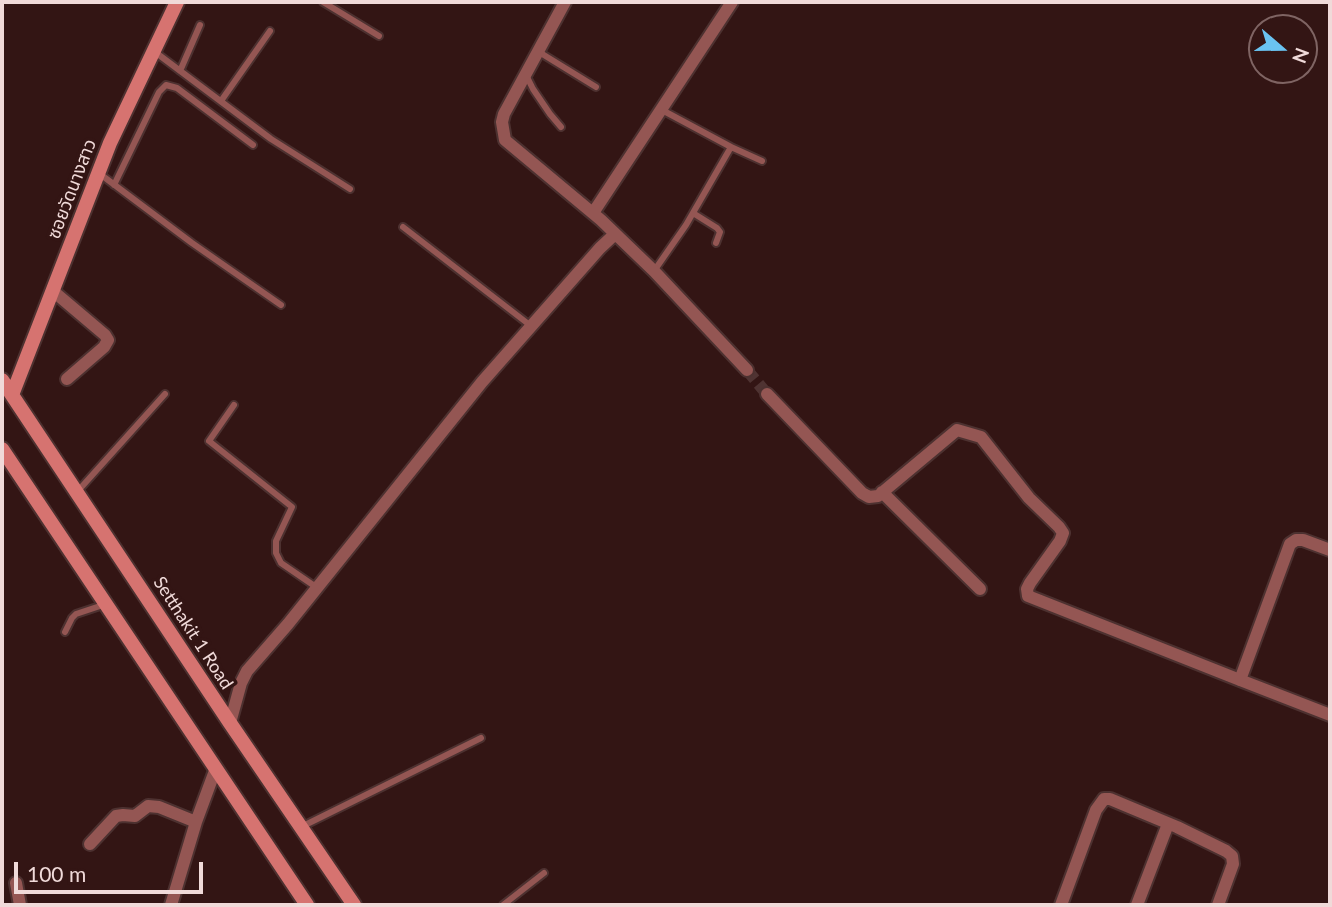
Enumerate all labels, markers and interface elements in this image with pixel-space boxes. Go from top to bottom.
north arrow [1248,14,1318,84]
text: N [1288,45,1315,66]
street label: ซอยวัดนางสาว [43,136,101,242]
street label: Setthakit 1 Road [149,573,237,693]
scale bar [18,848,206,892]
text: 100 m [27,861,86,886]

